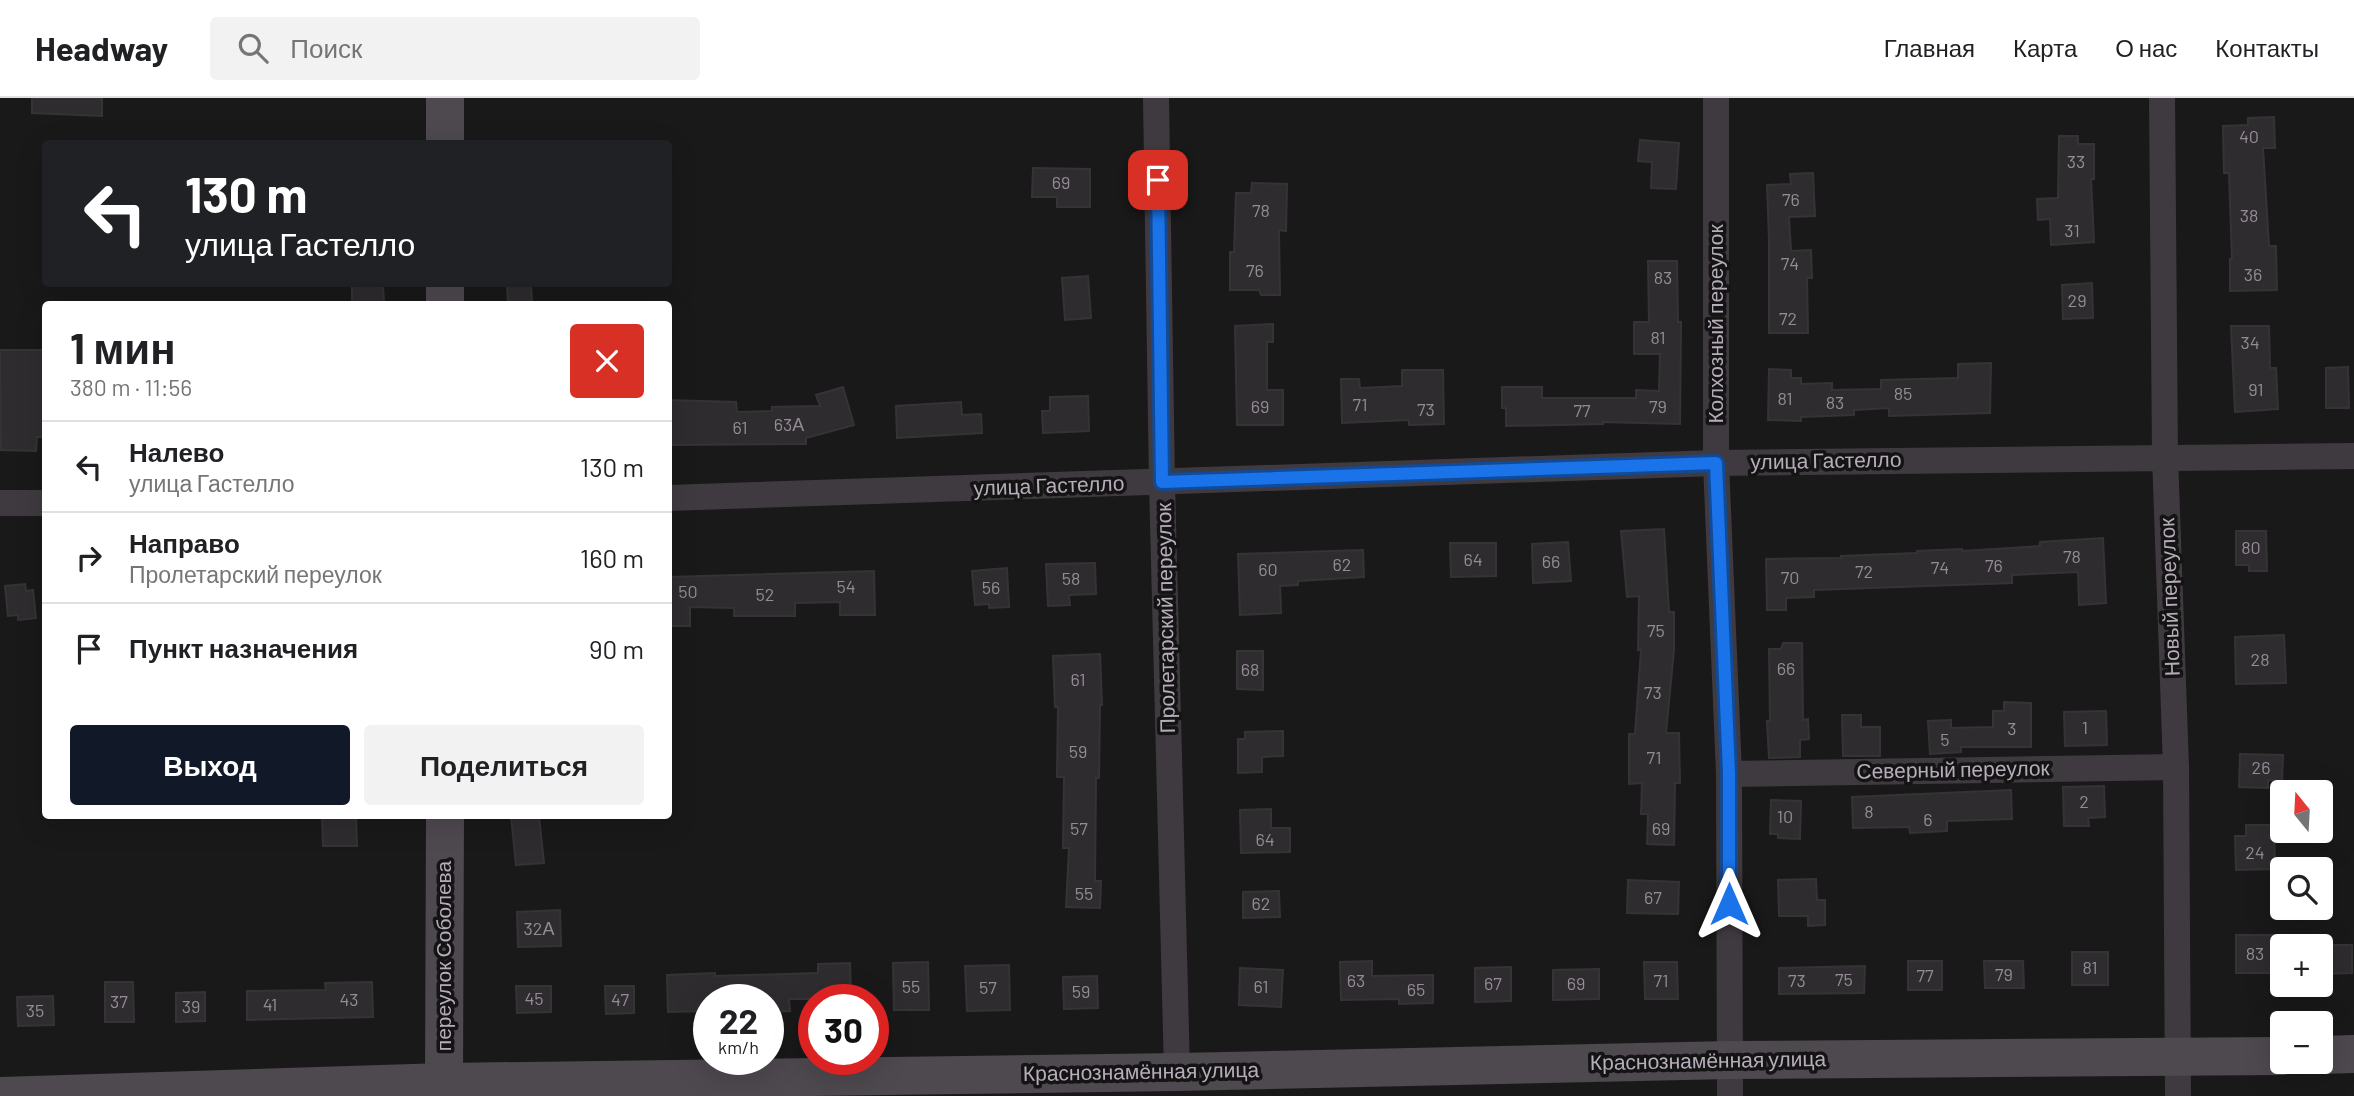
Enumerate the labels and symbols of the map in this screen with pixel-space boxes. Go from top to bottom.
house number: 40 [2239,125,2259,147]
pin [1128,150,1188,210]
house number: 33 [2067,150,2085,172]
house number: 69 [1052,171,1070,193]
house number: 76 [1782,188,1800,210]
house number: 78 [1252,199,1270,221]
house number: 38 [2240,204,2258,226]
house number: 31 [2064,219,2080,241]
street label: Колхозный переулок [1702,224,1727,424]
house number: 74 [1781,252,1799,274]
house number: 76 [1246,259,1264,281]
house number: 36 [2244,263,2262,285]
house number: 83 [1654,266,1672,288]
house number: 29 [2067,289,2087,311]
house number: 72 [1779,307,1797,329]
house number: 81 [1650,326,1666,348]
house number: 34 [2240,331,2260,353]
house number: 91 [2248,378,2264,400]
house number: 85 [1894,382,1912,404]
house number: 81 [1777,387,1793,409]
house number: 83 [1826,391,1844,413]
house number: 71 [1353,393,1367,415]
house number: 69 [1251,395,1269,417]
house number: 79 [1649,395,1667,417]
house number: 73 [1417,398,1435,420]
house number: 77 [1573,399,1591,421]
house number: 63А [774,413,804,435]
house number: 61 [732,416,748,438]
street label: улица Гастелло [1750,446,1902,473]
street label: улица Гастелло [973,469,1125,500]
street label: Пролетарский переулок [1150,502,1179,734]
street label: Новый переулок [2153,517,2184,677]
house number: 80 [2241,536,2261,558]
house number: 78 [2063,545,2081,567]
house number: 64 [1463,548,1483,570]
house number: 66 [1542,550,1560,572]
house number: 62 [1333,553,1351,575]
house number: 76 [1985,554,2003,576]
house number: 74 [1931,556,1949,578]
house number: 60 [1258,558,1278,580]
house number: 72 [1855,560,1873,582]
house number: 70 [1781,566,1799,588]
house number: 58 [1062,567,1080,589]
house number: 54 [836,575,856,597]
house number: 56 [982,576,1000,598]
house number: 50 [678,580,698,602]
house number: 52 [756,583,774,605]
house number: 75 [1647,619,1665,641]
house number: 28 [2250,648,2270,670]
house number: 66 [1777,657,1795,679]
house number: 68 [1241,658,1259,680]
house number: 61 [1070,668,1086,690]
house number: 73 [1644,681,1662,703]
house number: 1 [2082,716,2088,738]
house number: 3 [2007,717,2017,739]
house number: 5 [1940,728,1950,750]
house number: 59 [1069,740,1087,762]
house number: 71 [1647,746,1661,768]
street label: Северный переулок [1856,754,2051,783]
house number: 26 [2252,756,2270,778]
north arrow [2270,780,2333,844]
house number: 2 [2079,790,2089,812]
house number: 8 [1864,800,1874,822]
house number: 10 [1777,805,1793,827]
house number: 6 [1923,808,1933,830]
house number: 57 [1070,817,1088,839]
house number: 69 [1652,817,1670,839]
house number: 64 [1255,828,1275,850]
house number: 24 [2245,841,2265,863]
street label: переулок Соболева [430,860,455,1051]
position arrow [1692,867,1766,941]
house number: 55 [1075,882,1093,904]
house number: 67 [1644,886,1662,908]
house number: 62 [1252,892,1270,914]
house number: 32А [524,917,554,939]
house number: 83 [2246,942,2264,964]
house number: 81 [2082,956,2098,978]
house number: 79 [1995,963,2013,985]
house number: 77 [1916,964,1934,986]
house number: 75 [1835,968,1853,990]
house number: 63 [1347,969,1365,991]
house number: 71 [1654,969,1668,991]
house number: 73 [1788,969,1806,991]
house number: 67 [1484,972,1502,994]
house number: 69 [1567,972,1585,994]
house number: 55 [902,975,920,997]
house number: 61 [1253,975,1269,997]
house number: 57 [979,976,997,998]
house number: 65 [1407,978,1425,1000]
house number: 59 [1072,980,1090,1002]
speed limit sign: 30 [798,984,889,1075]
house number: 45 [524,987,544,1009]
house number: 43 [339,988,359,1010]
house number: 47 [611,988,629,1010]
house number: 37 [110,990,128,1012]
house number: 41 [263,993,277,1015]
house number: 39 [182,995,200,1017]
house number: 35 [26,999,44,1021]
street label: Краснознамённая улица [1590,1045,1827,1074]
street label: Краснознамённая улица [1023,1056,1260,1085]

